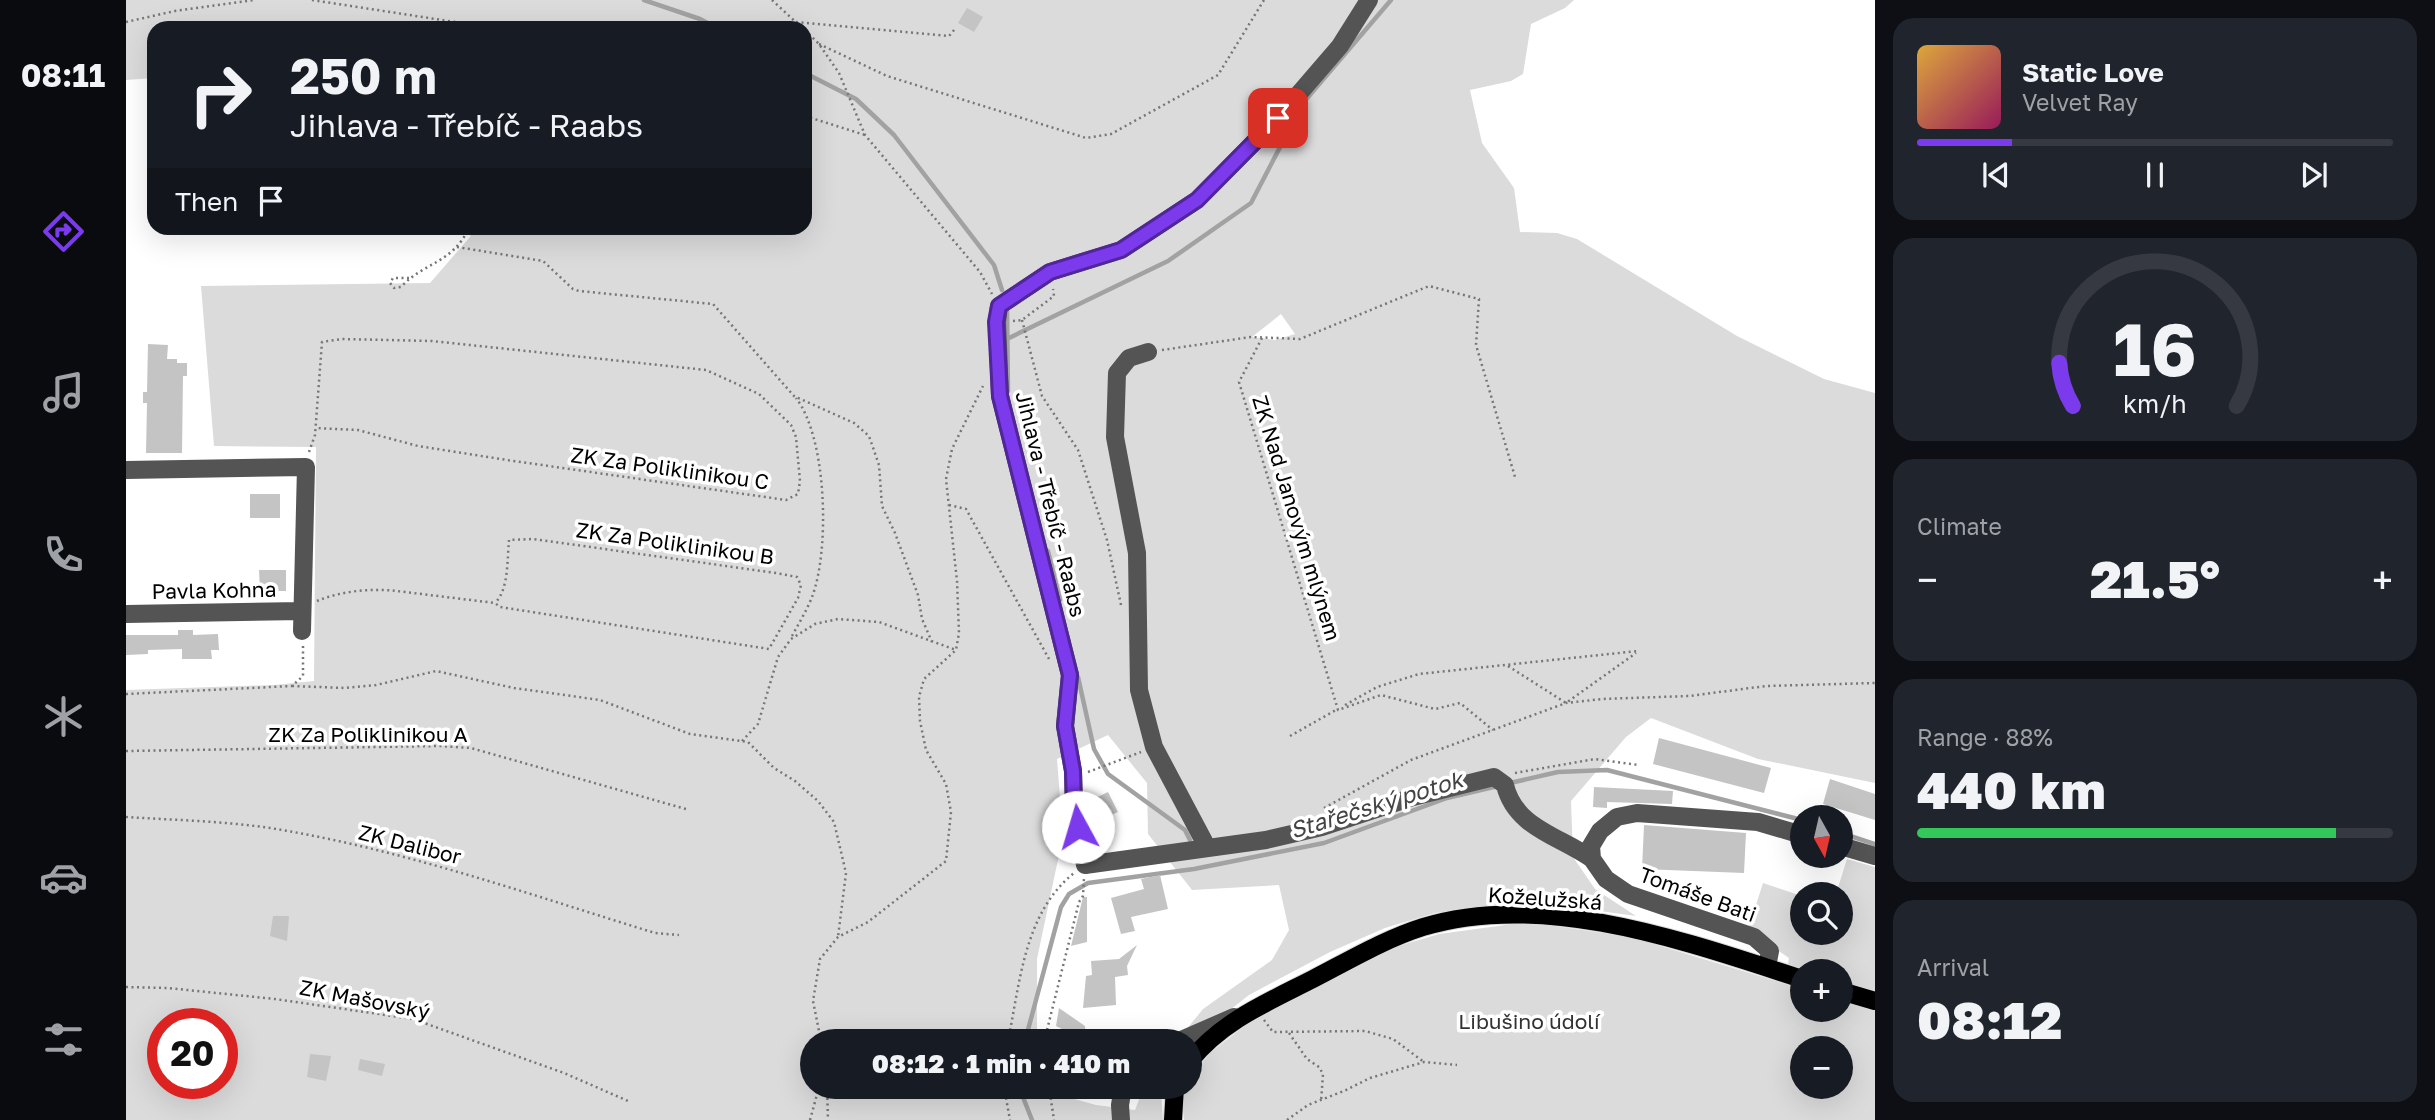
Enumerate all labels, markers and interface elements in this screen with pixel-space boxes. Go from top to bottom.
text: 250 m [290,46,437,105]
icon: right [175,49,266,140]
text: 08:11 [21,56,105,94]
text: Static Love [2022,57,2164,88]
pin [1248,88,1308,148]
text: Velvet Ray [2022,88,2138,116]
icon: arrive [1259,99,1297,137]
text: Jihlava - Třebíč - Raabs [290,106,643,144]
icon: previous [1977,156,2015,194]
icon: pause [2136,156,2174,194]
icon: next [2295,156,2333,194]
icon: arrive [252,182,290,220]
text: Then [175,186,238,217]
icon: directions [39,207,88,256]
text: 16 [2113,305,2197,392]
icon: music [39,368,88,417]
text: km/h [2123,387,2187,418]
street label: Jihlava - Třebíč - Raabs [1010,388,1092,620]
street label: ZK Nad Janovým mlýnem [1247,392,1347,644]
street label: ZK Za Poliklinikou C [569,441,771,495]
text: Climate [1917,512,2002,540]
street label: ZK Za Poliklinikou B [574,516,776,570]
icon: phone [39,530,88,579]
text: 21.5° [2090,547,2220,609]
text: − [1917,557,1938,602]
text: + [2372,557,2393,602]
street label: Pavla Kohna [151,576,277,604]
icon: climate [39,692,88,741]
street label: ZK Za Poliklinikou A [268,721,468,747]
text: Range · 88% [1917,723,2053,751]
text: 440 km [1917,758,2106,820]
water label: Stařečský potok [1286,764,1468,844]
position arrow [1041,790,1115,864]
north arrow [1790,805,1853,868]
map controls [1790,805,1853,1099]
street label: ZK Dalibor [356,819,464,869]
icon: car [39,853,88,902]
street label: Tomáše Bati [1636,861,1760,927]
street label: Koželužská [1487,881,1603,915]
button: search [1790,882,1853,945]
text: Arrival [1917,953,1989,981]
button: + [1790,959,1853,1022]
street label: ZK Mašovský [298,974,433,1024]
text: 08:12 [1917,988,2062,1050]
speed limit sign: 20 [147,1008,238,1099]
park label: Libušino údolí [1458,1008,1601,1034]
icon: filters [39,1015,88,1064]
button: − [1790,1036,1853,1099]
text: 08:12 · 1 min · 410 m [872,1048,1130,1079]

